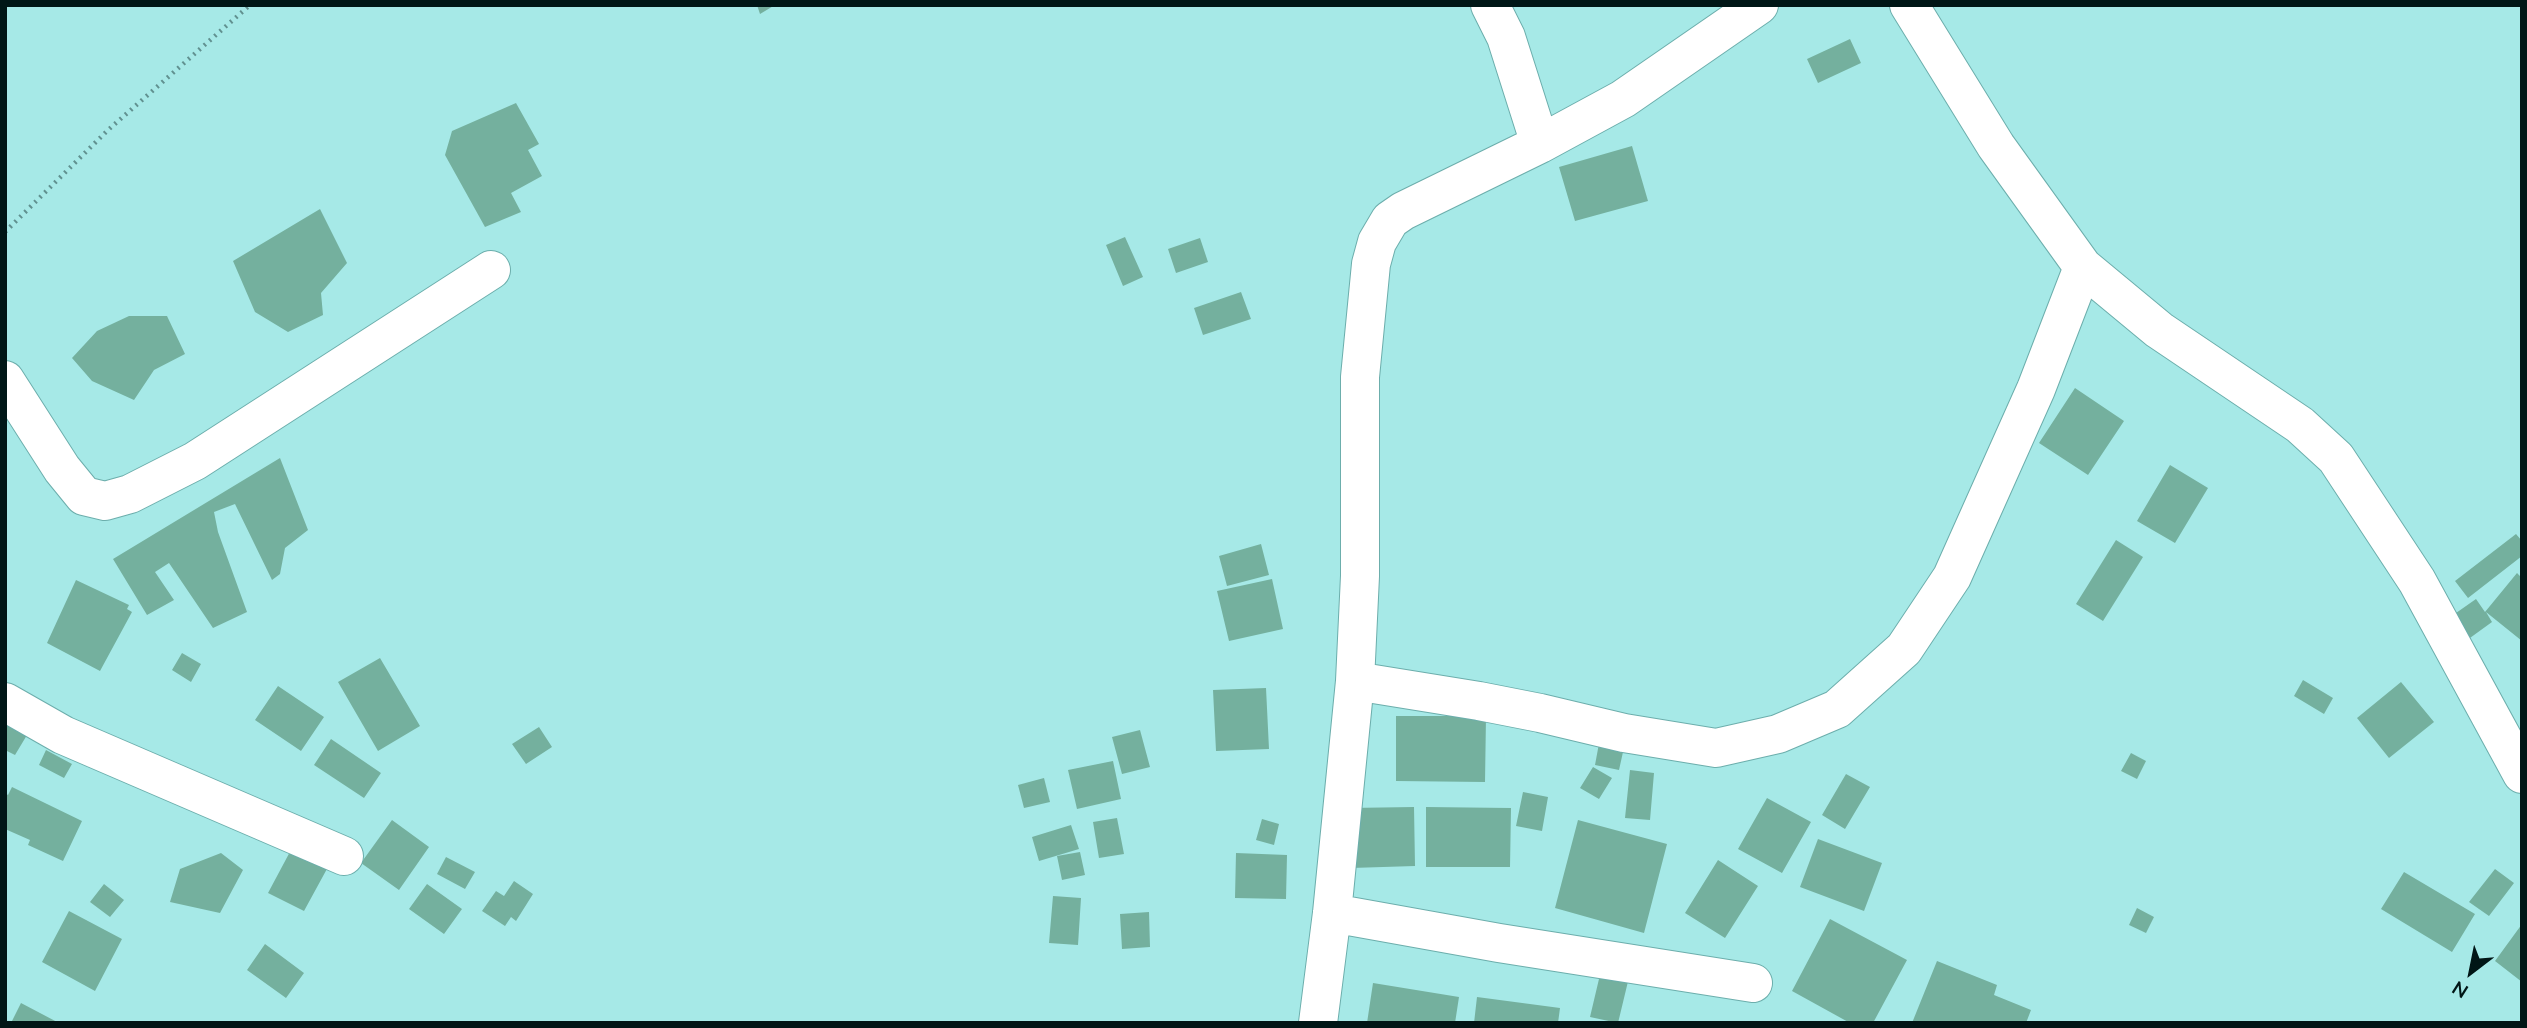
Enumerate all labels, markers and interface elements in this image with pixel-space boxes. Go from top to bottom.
north arrow [2436,937,2506,1007]
text: N [2447,976,2472,1004]

